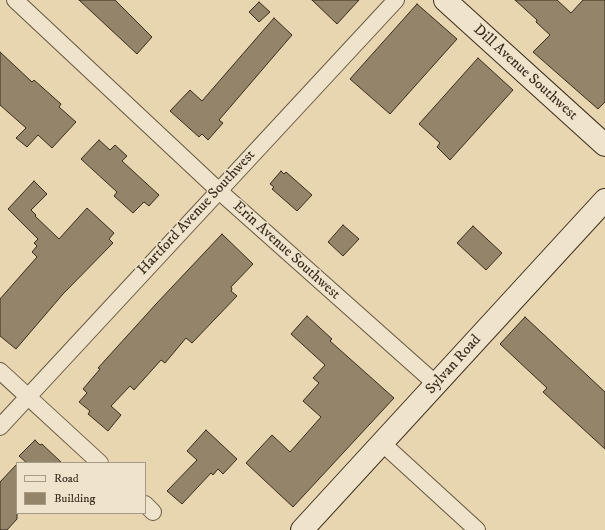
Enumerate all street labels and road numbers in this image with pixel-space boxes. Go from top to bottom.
street label: Dill Avenue Southwest [469,21,581,125]
street label: Hartford Avenue Southwest [134,147,260,279]
street label: Erin Avenue Southwest [229,198,343,304]
street label: Sylvan Road [423,331,485,399]

